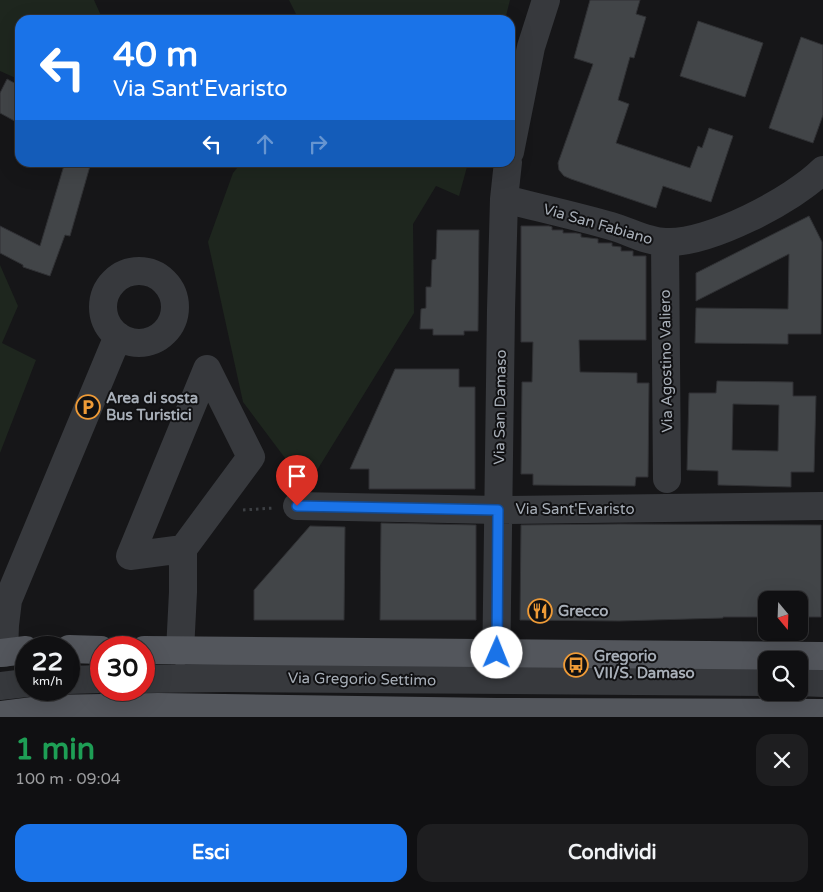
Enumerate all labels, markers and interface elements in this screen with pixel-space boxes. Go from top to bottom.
text: 40 m [113,34,198,76]
icon: left [30,35,95,100]
text: Via Sant'Evaristo [113,76,288,102]
icon: left [198,130,226,158]
icon: ahead [251,130,279,158]
icon: right [304,130,332,158]
street label: Via San Fabiano [541,200,655,248]
street label: Via Agostino Valiero [656,289,676,433]
street label: Via San Damaso [490,349,510,465]
place label: Area di sosta Bus Turistici [106,389,198,424]
parking icon: Area di sosta Bus Turistici [75,394,101,420]
pin [276,455,318,506]
icon: arrive [283,462,311,490]
street label: Via Sant'Evaristo [516,500,635,518]
north arrow [758,591,808,641]
map controls [758,591,808,701]
restaurant icon: Grecco [527,598,553,624]
place label: Grecco [558,602,608,620]
position arrow [470,626,522,678]
speed limit sign: 30 [90,636,155,701]
text: 22 [32,647,63,677]
place label: Gregorio VII/S. Damaso [594,647,695,682]
button: search [758,651,808,701]
bus stop icon: Gregorio VII/S. Damaso [563,652,589,678]
street label: Via Gregorio Settimo [288,669,436,689]
text: km/h [32,674,63,688]
text: 1 min [15,731,95,768]
button: close [756,734,808,786]
text: 100 m · 09:04 [15,769,121,789]
button: Esci [15,824,407,882]
button: Condividi [417,824,808,882]

